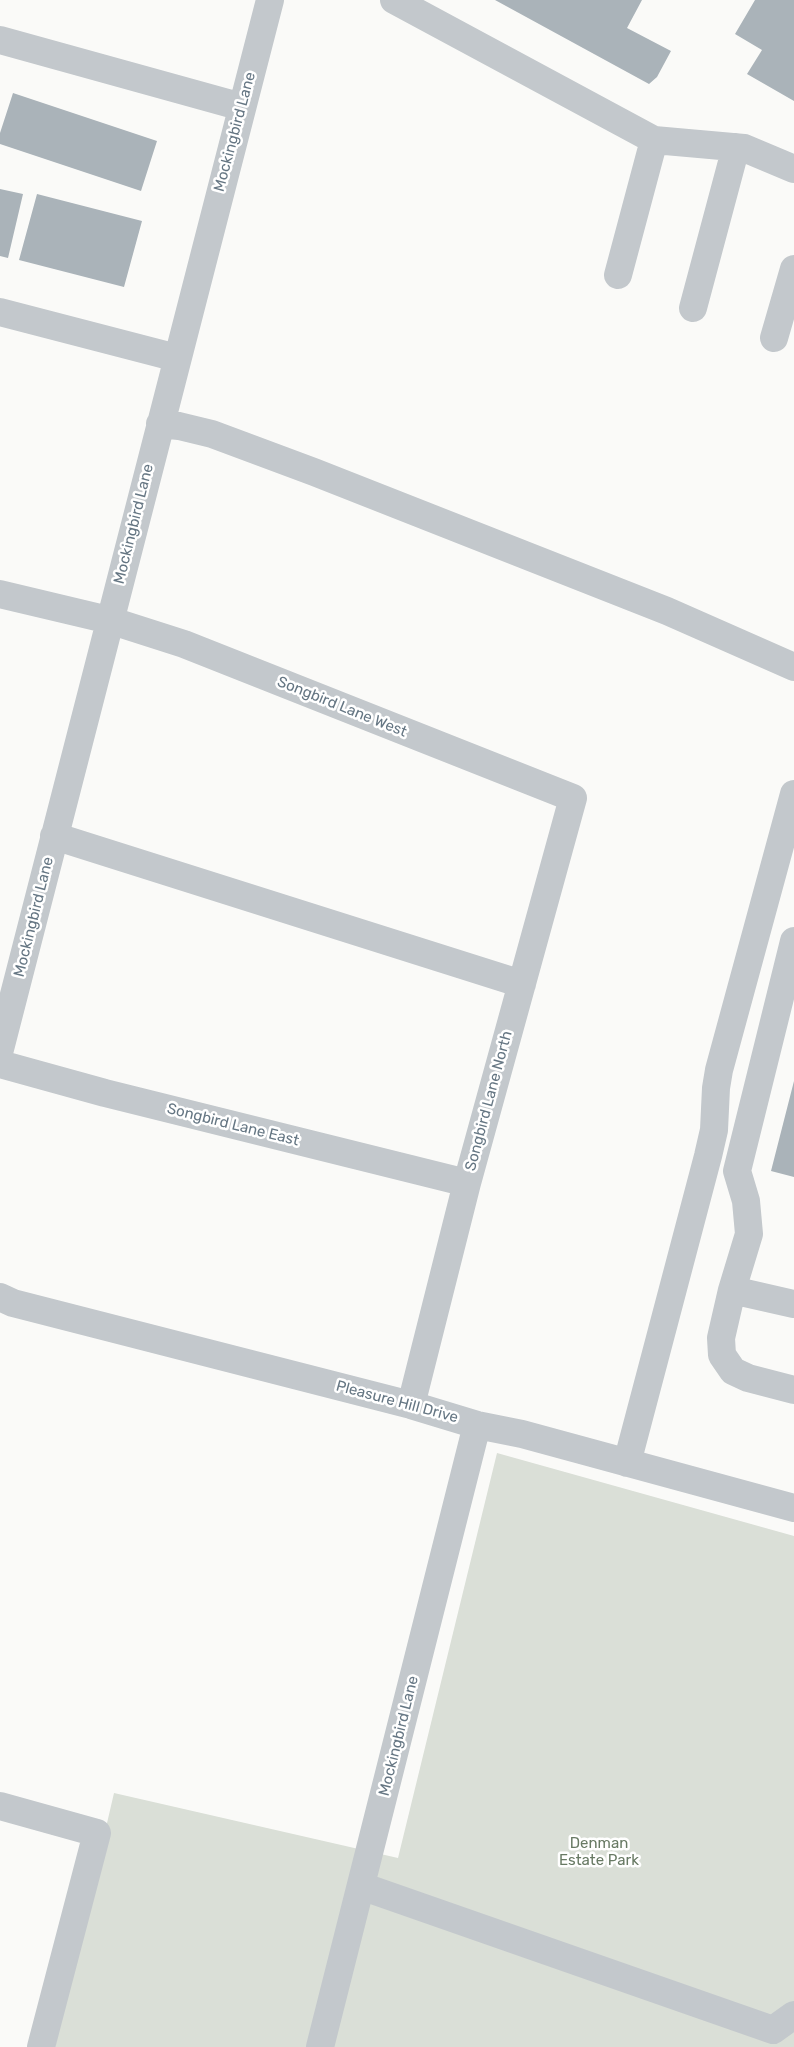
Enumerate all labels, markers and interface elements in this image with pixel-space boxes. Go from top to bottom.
street label: Mockingbird Lane [210,70,260,194]
street label: Mockingbird Lane [110,462,158,586]
street label: Songbird Lane West [275,673,409,741]
street label: Mockingbird Lane [10,855,58,979]
street label: Songbird Lane North [462,1029,516,1173]
street label: Songbird Lane East [165,1100,301,1150]
street label: Pleasure Hill Drive [334,1377,460,1427]
street label: Mockingbird Lane [375,1674,423,1798]
park label: Denman Estate Park [559,1835,639,1870]

